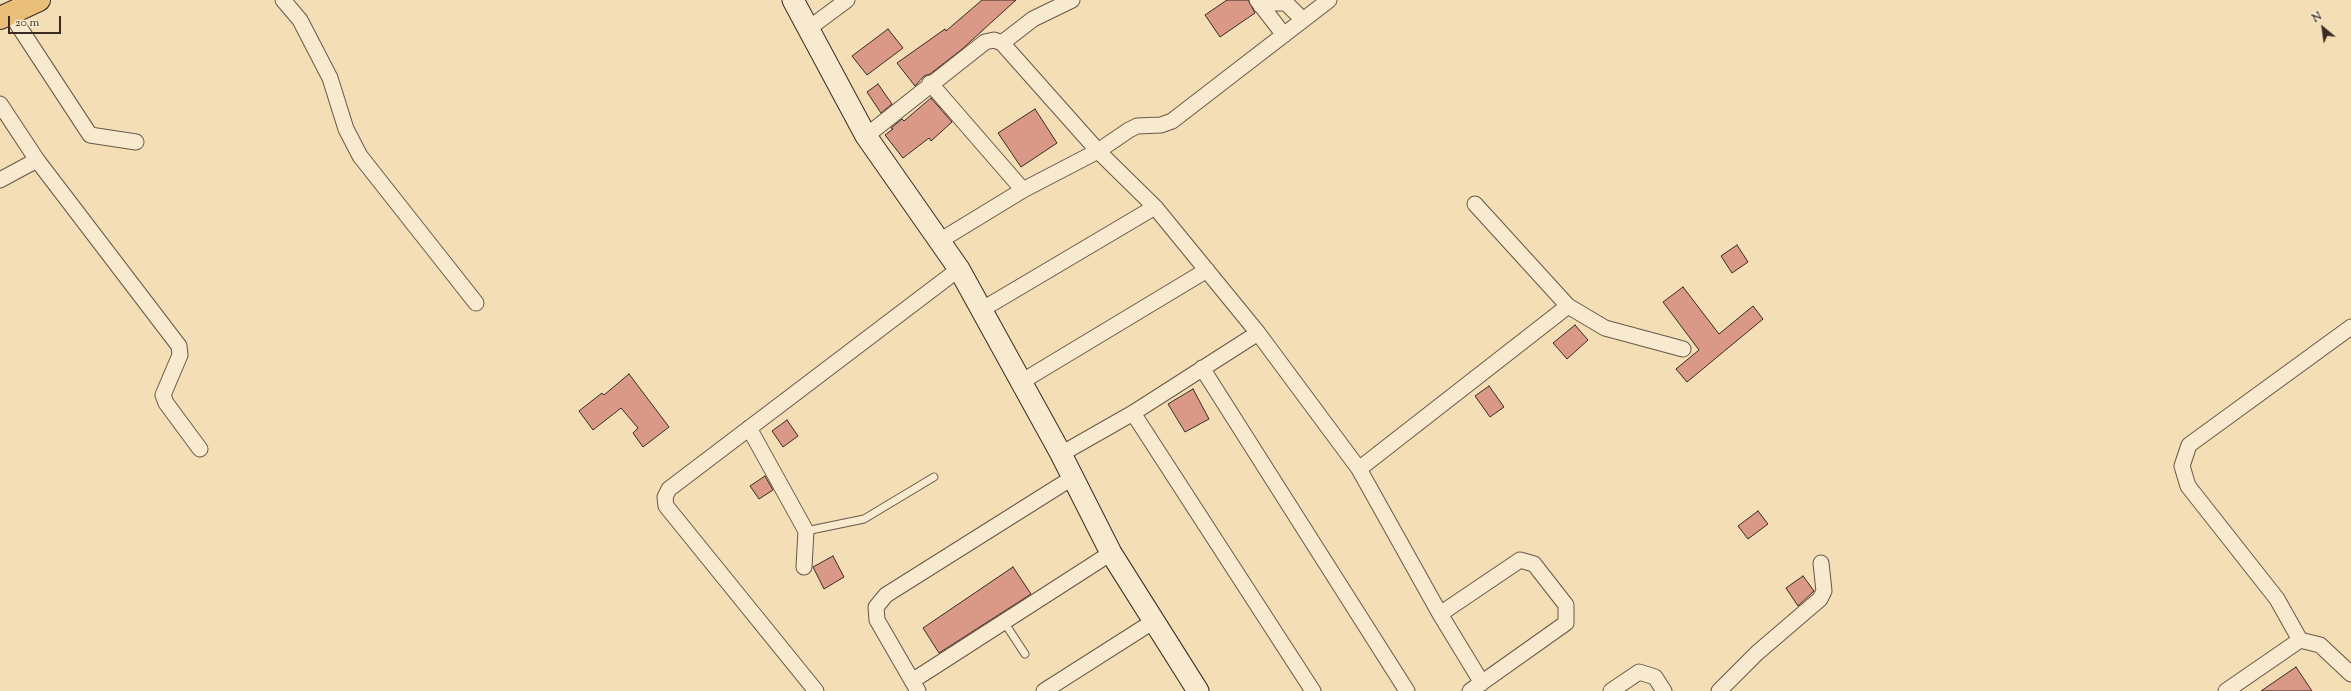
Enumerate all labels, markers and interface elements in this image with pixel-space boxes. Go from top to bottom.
scale bar [10,8,63,34]
north arrow [2303,8,2343,48]
text: N [2309,8,2325,27]
text: 20 m [15,14,39,32]

